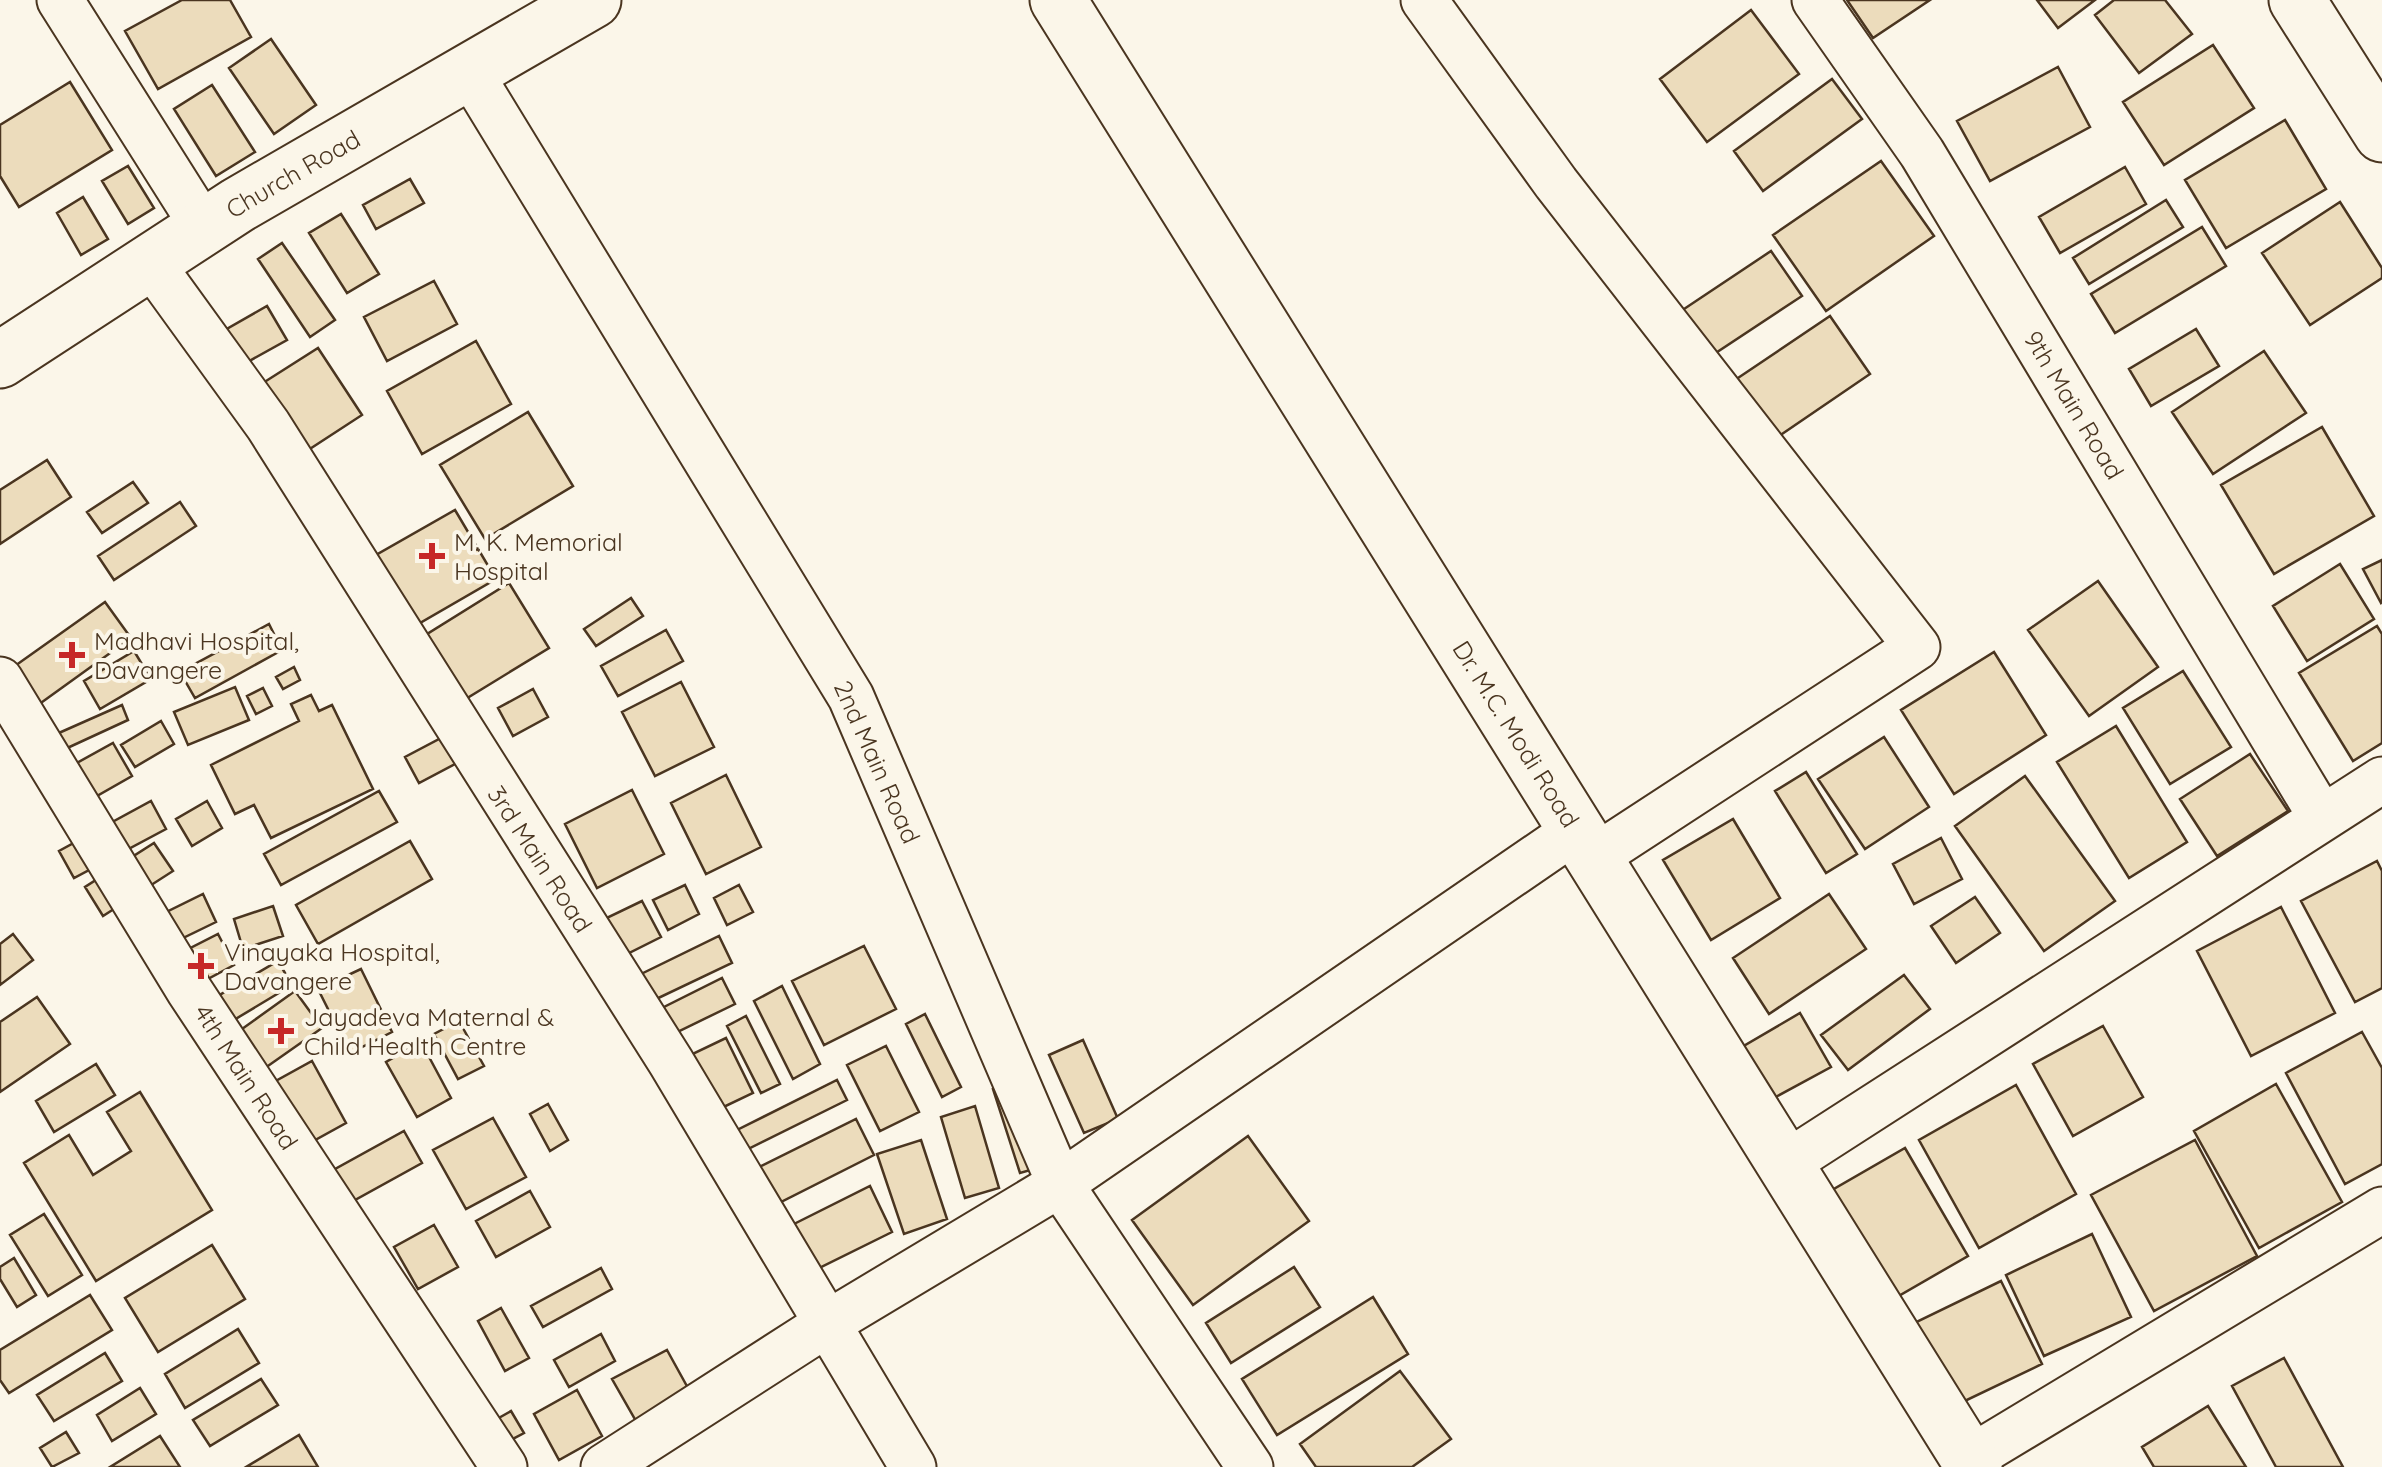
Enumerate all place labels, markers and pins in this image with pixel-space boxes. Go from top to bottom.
place label: M. K. Memorial Hospital [454,526,623,586]
marker: M. K. Memorial Hospital [419,543,445,569]
place label: Madhavi Hospital, Davangere [94,625,299,685]
marker: Madhavi Hospital, Davangere [59,642,85,668]
place label: Vinayaka Hospital, Davangere [224,936,440,996]
marker: Vinayaka Hospital, Davangere [188,953,214,979]
place label: Jayadeva Maternal & Child Health Centre [304,1001,554,1061]
marker: Jayadeva Maternal & Child Health Centre [268,1018,294,1044]

